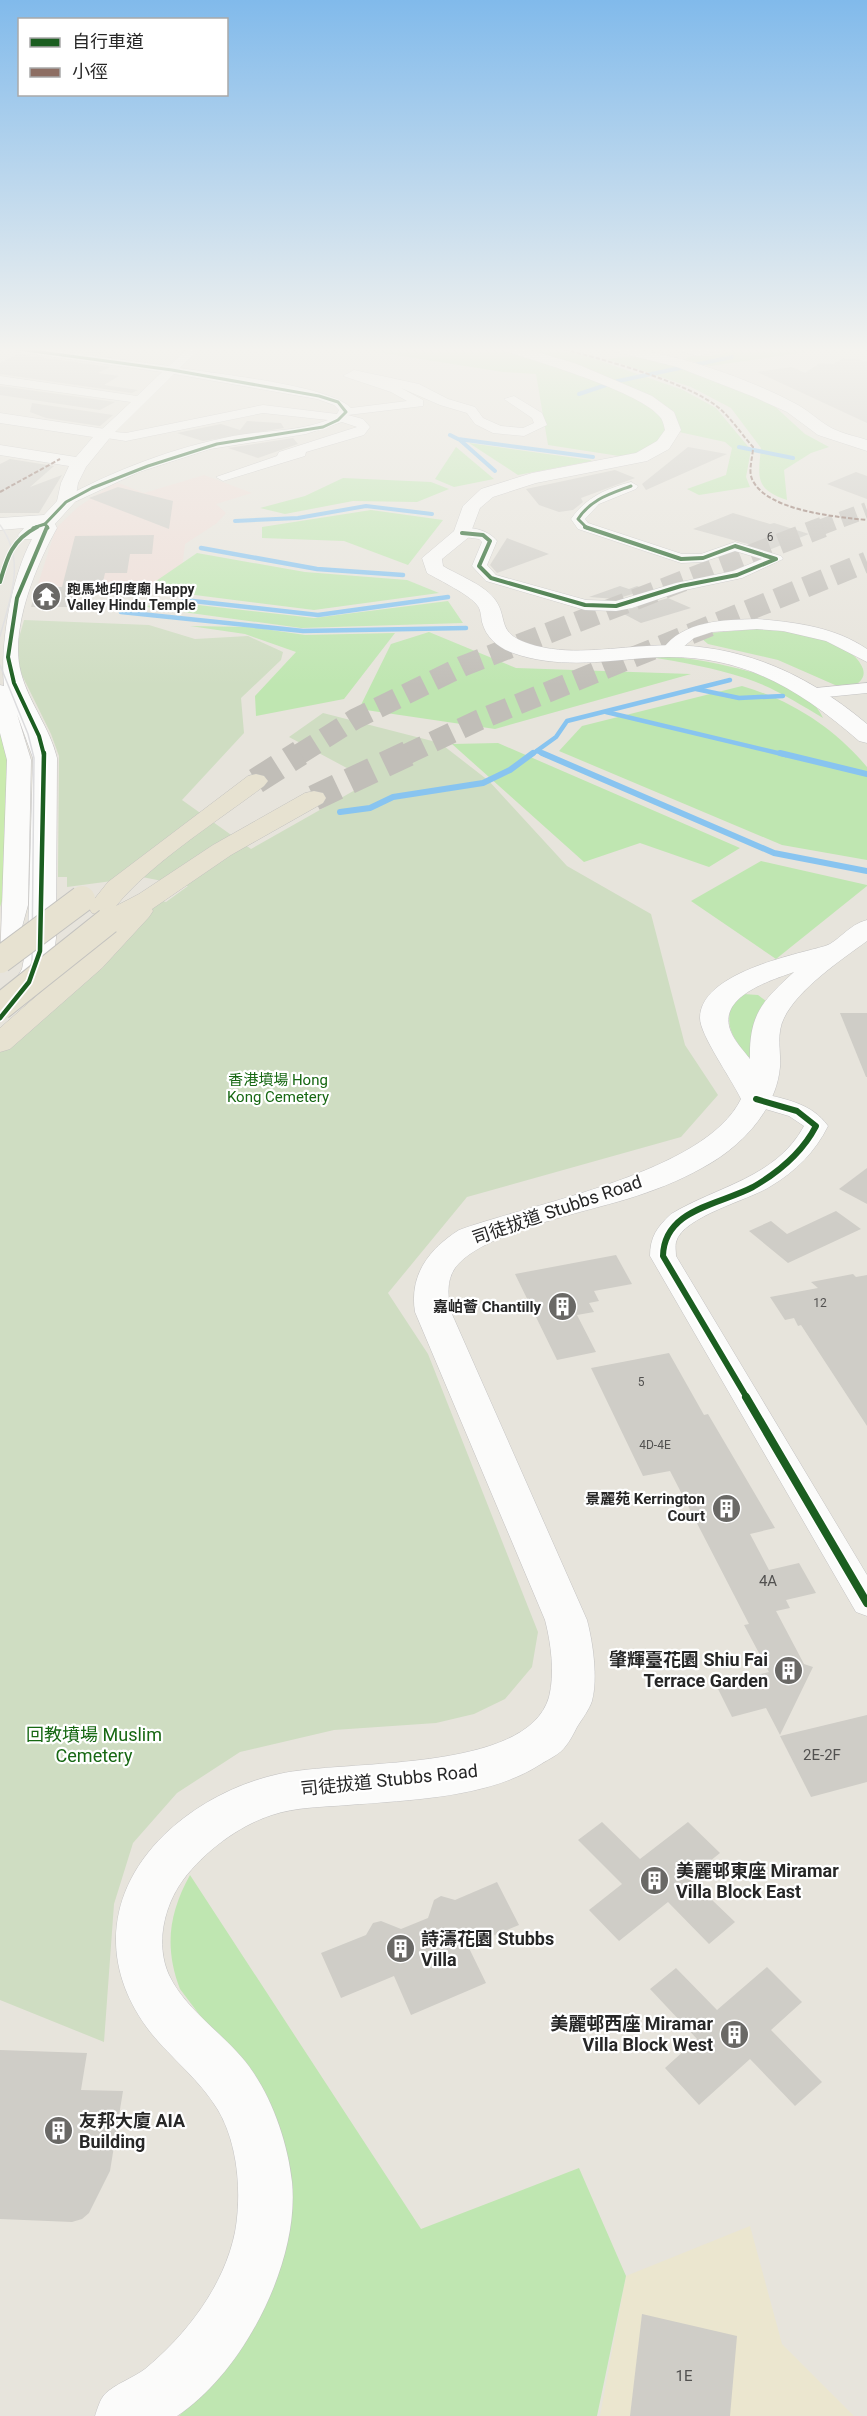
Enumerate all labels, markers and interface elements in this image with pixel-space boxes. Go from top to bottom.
legend [18,18,228,96]
text: 自行車道 [72,31,144,52]
text: 小徑 [72,61,108,82]
house number: 6 [767,530,774,544]
temple icon: 跑馬地印度廟 Happy Valley Hindu Temple [30,581,62,613]
place label: 跑馬地印度廟 Happy Valley Hindu Temple [67,581,196,613]
park label: 香港墳場 Hong Kong Cemetery [227,1071,329,1106]
street label: 司徒拔道 Stubbs Road [469,1171,645,1248]
building icon: 嘉岶薈 Chantilly [546,1291,578,1323]
house number: 12 [813,1296,827,1310]
place label: 嘉岶薈 Chantilly [433,1298,541,1316]
house number: 5 [638,1375,645,1389]
house number: 4D-4E [639,1438,671,1452]
place label: 景麗苑 Kerrington Court [585,1490,705,1525]
building icon: 景麗苑 Kerrington Court [710,1492,742,1524]
house number: 4A [759,1572,777,1590]
place label: 肇輝臺花園 Shiu Fai Terrace Garden [609,1649,768,1691]
building icon: 肇輝臺花園 Shiu Fai Terrace Garden [773,1654,805,1686]
park label: 回教墳場 Muslim Cemetery [26,1724,162,1766]
house number: 2E-2F [803,1746,841,1764]
street label: 司徒拔道 Stubbs Road [299,1760,479,1799]
place label: 美麗邨東座 Miramar Villa Block East [676,1860,839,1902]
building icon: 美麗邨東座 Miramar Villa Block East [639,1865,671,1897]
place label: 詩濤花園 Stubbs Villa [421,1928,554,1970]
building icon: 詩濤花園 Stubbs Villa [384,1933,416,1965]
place label: 美麗邨西座 Miramar Villa Block West [550,2013,713,2055]
building icon: 美麗邨西座 Miramar Villa Block West [718,2018,750,2050]
place label: 友邦大廈 AIA Building [79,2110,186,2152]
building icon: 友邦大廈 AIA Building [42,2115,74,2147]
house number: 1E [676,2367,693,2385]

